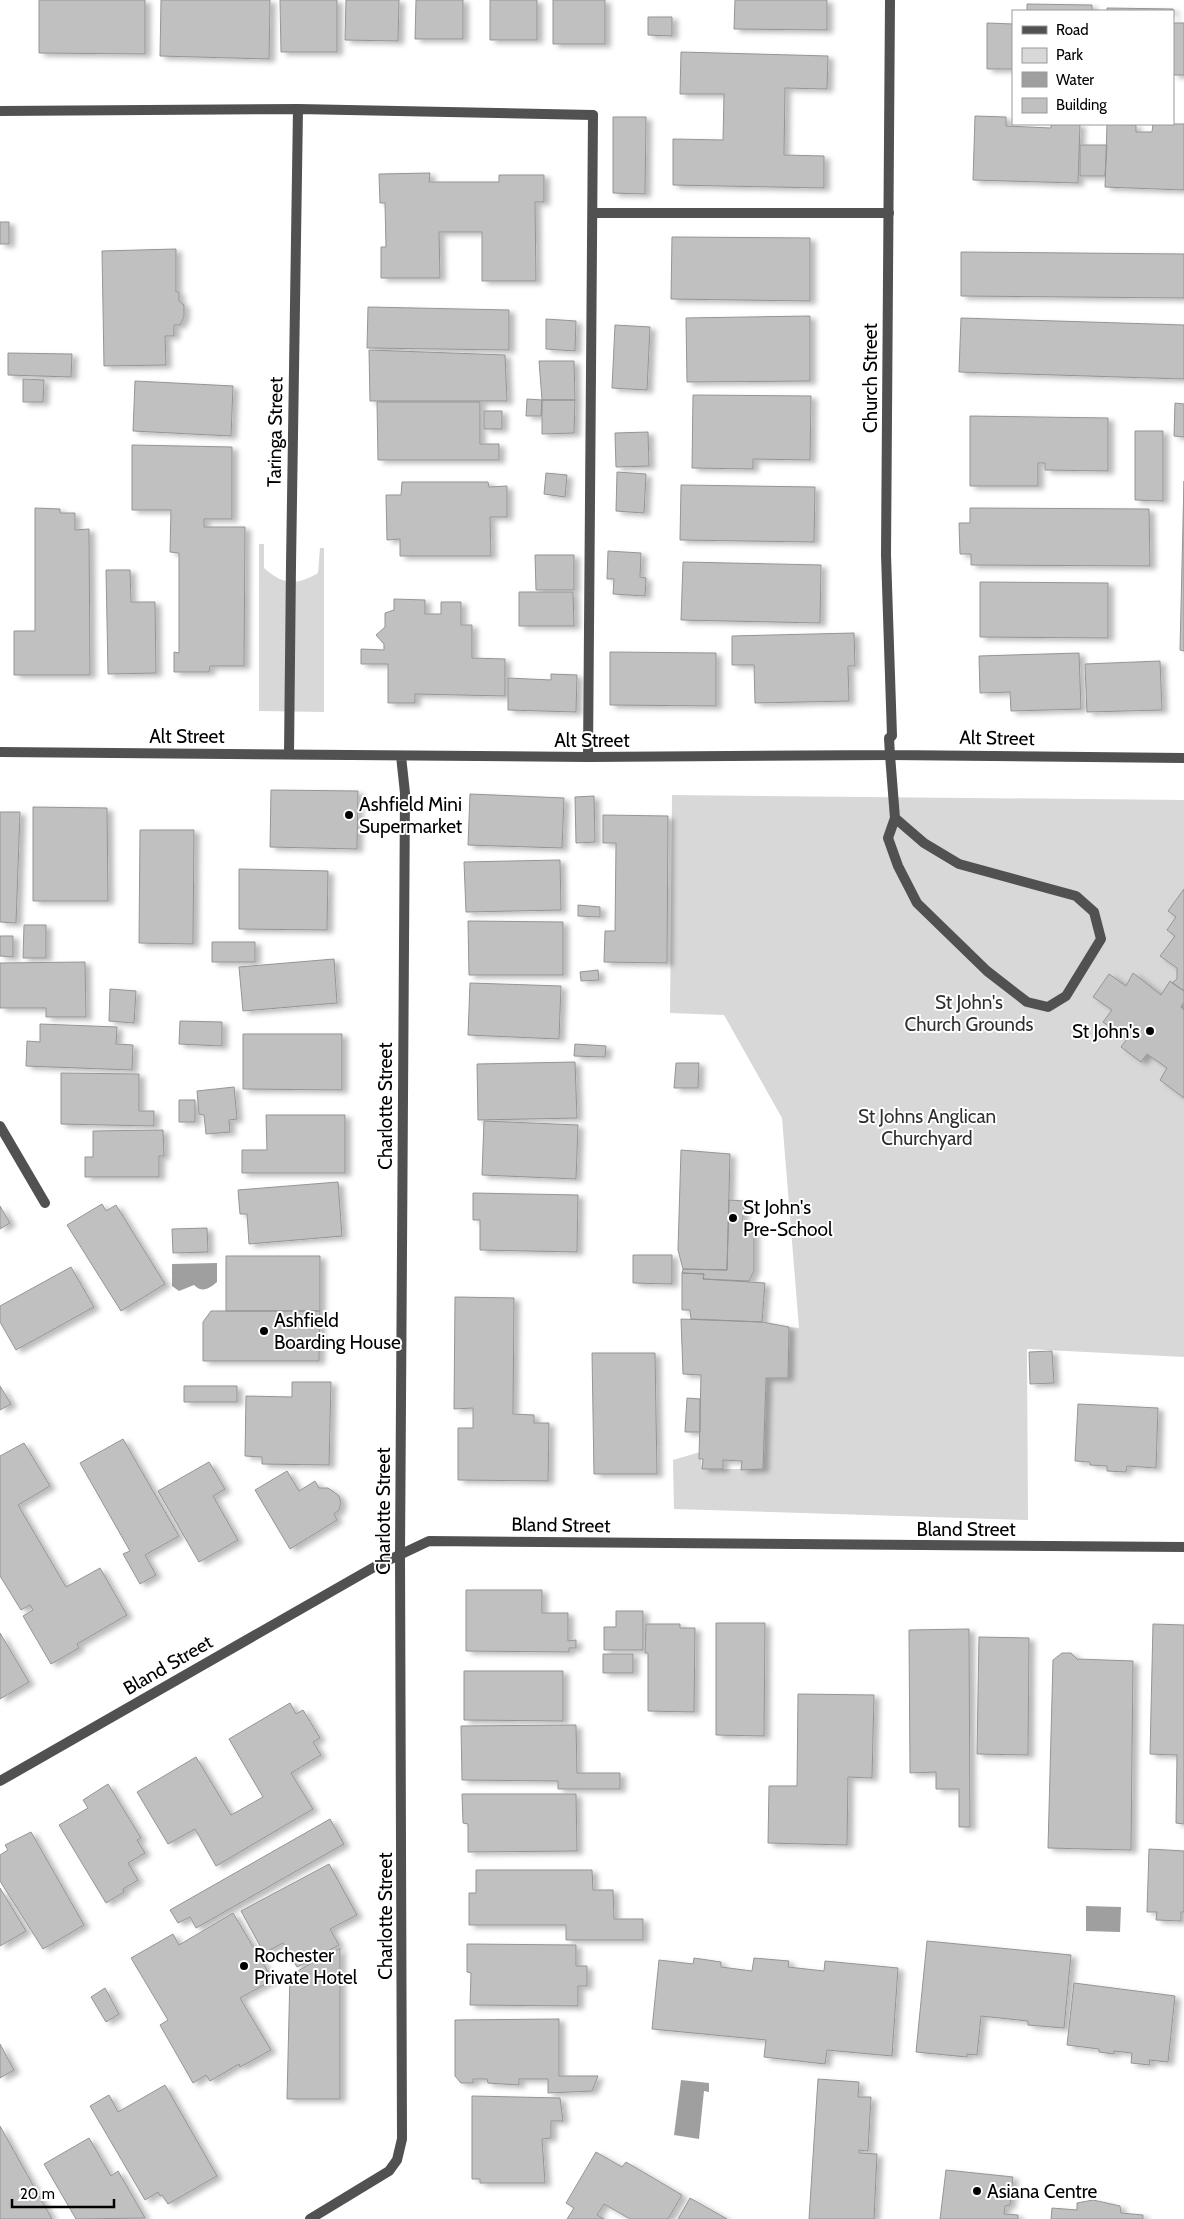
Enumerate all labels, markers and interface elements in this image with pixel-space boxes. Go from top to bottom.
legend [1012,10,1174,125]
text: Road [1056,21,1089,39]
text: Park [1056,46,1083,64]
text: Water [1056,71,1094,89]
text: Building [1056,96,1107,114]
street label: Church Street [859,323,882,433]
street label: Taringa Street [263,376,287,487]
street label: Alt Street [149,725,225,748]
street label: Alt Street [959,726,1036,750]
street label: Alt Street [554,729,630,752]
place label: Ashfield Mini Supermarket [359,793,463,838]
marker: Ashfield Mini Supermarket [343,809,355,821]
park label: St John's Church Grounds [905,991,1034,1036]
place label: St John's [1072,1020,1140,1043]
marker: St John's [1144,1025,1156,1037]
street label: Charlotte Street [374,1042,397,1170]
park label: St Johns Anglican Churchyard [858,1105,996,1150]
place label: St John's Pre-School [743,1196,833,1241]
marker: St John's Pre-School [727,1212,739,1224]
place label: Ashfield Boarding House [274,1309,401,1354]
marker: Ashfield Boarding House [258,1325,270,1337]
street label: Charlotte Street [372,1447,395,1575]
street label: Bland Street [511,1513,611,1537]
street label: Bland Street [916,1518,1016,1541]
street label: Bland Street [119,1630,217,1700]
street label: Charlotte Street [374,1852,397,1980]
place label: Rochester Private Hotel [254,1944,358,1989]
marker: Rochester Private Hotel [238,1960,250,1972]
scale bar [12,2176,115,2208]
place label: Asiana Centre [987,2180,1098,2203]
text: 20 m [20,2185,55,2203]
marker: Asiana Centre [971,2185,983,2197]

